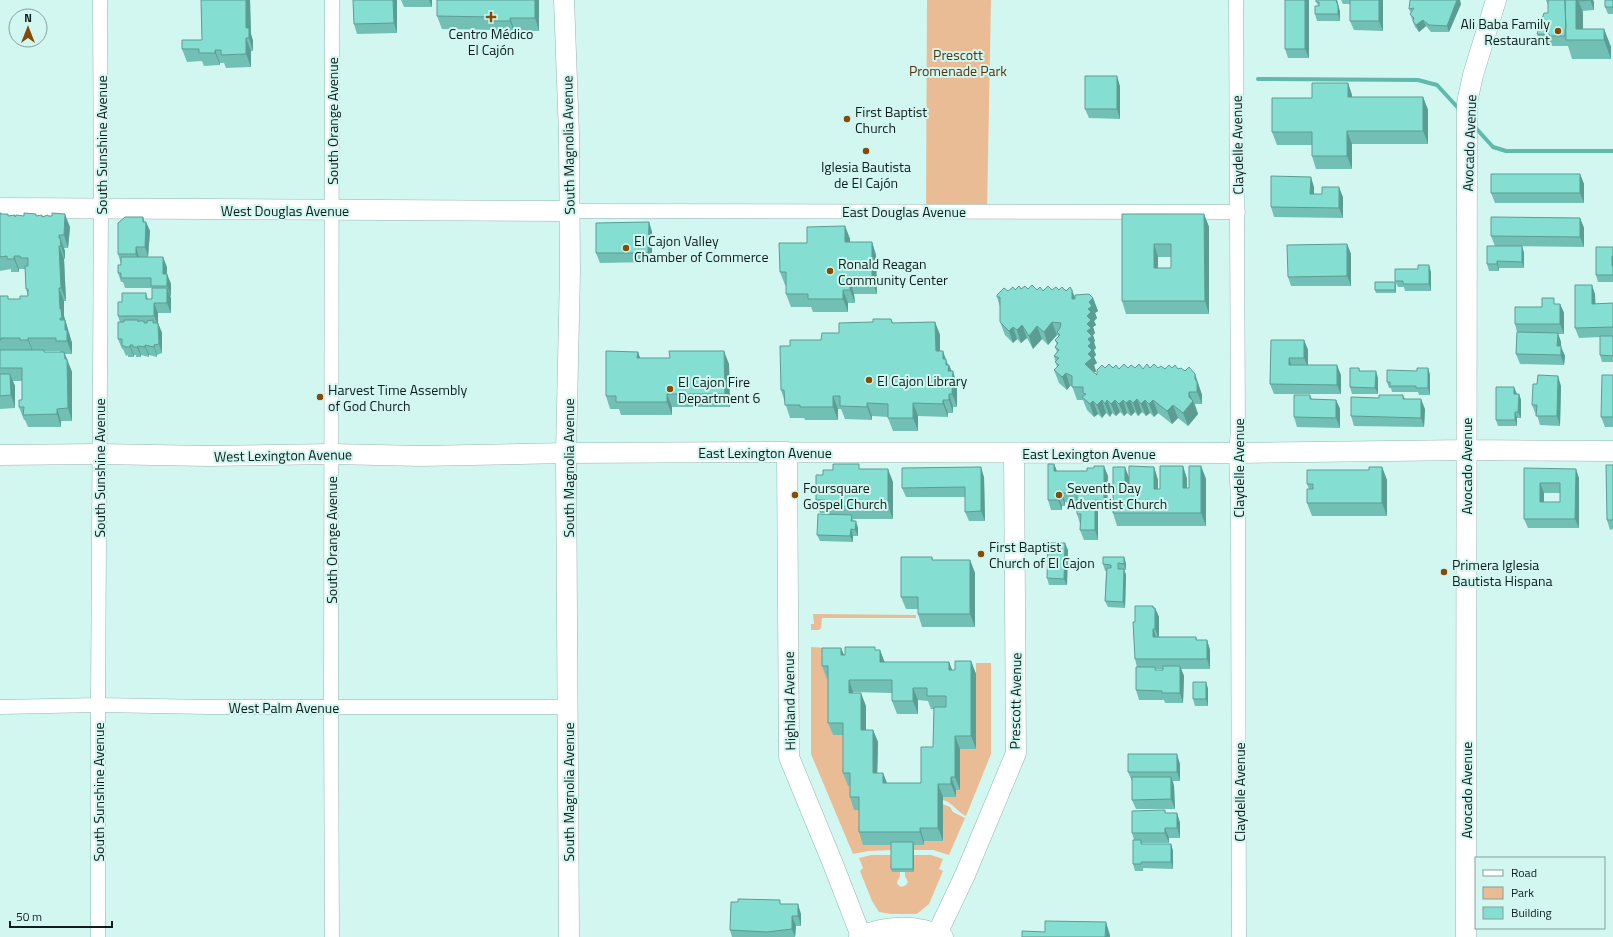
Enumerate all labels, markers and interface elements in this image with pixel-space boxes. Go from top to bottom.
north arrow [8,8,48,48]
text: N [24,10,32,26]
marker: Centro Médico El Cajón [485,11,497,23]
place label: Ali Baba Family Restaurant [1460,13,1550,50]
place label: Centro Médico El Cajón [449,23,533,60]
marker: Ali Baba Family Restaurant [1553,26,1563,36]
park label: Prescott Promenade Park [909,44,1007,81]
street label: South Orange Avenue [322,57,343,185]
street label: South Sunshine Avenue [91,75,112,215]
street label: South Magnolia Avenue [556,75,580,215]
street label: Avocado Avenue [1457,94,1481,192]
street label: Claydelle Avenue [1226,95,1248,195]
place label: First Baptist Church [855,101,927,138]
marker: First Baptist Church [842,114,852,124]
marker: Iglesia Bautista de El Cajón [861,146,871,156]
place label: Iglesia Bautista de El Cajón [821,156,911,193]
street label: West Douglas Avenue [221,200,349,221]
street label: East Douglas Avenue [842,201,966,222]
place label: El Cajon Valley Chamber of Commerce [634,230,768,267]
marker: El Cajon Valley Chamber of Commerce [621,243,631,253]
place label: Ronald Reagan Community Center [838,253,948,290]
marker: Ronald Reagan Community Center [825,266,835,276]
place label: El Cajon Library [877,370,968,391]
place label: El Cajon Fire Department 6 [678,371,760,408]
marker: El Cajon Library [864,375,874,385]
place label: Harvest Time Assembly of God Church [328,379,468,416]
marker: El Cajon Fire Department 6 [665,384,675,394]
marker: Harvest Time Assembly of God Church [315,392,325,402]
street label: South Sunshine Avenue [89,398,110,538]
street label: South Magnolia Avenue [558,399,579,538]
street label: Claydelle Avenue [1228,418,1249,518]
street label: Avocado Avenue [1456,418,1477,514]
street label: East Lexington Avenue [698,442,832,463]
street label: West Lexington Avenue [214,443,352,467]
street label: East Lexington Avenue [1022,443,1156,464]
street label: South Orange Avenue [321,476,342,604]
place label: Foursquare Gospel Church [803,477,887,514]
place label: Seventh Day Adventist Church [1067,477,1167,514]
marker: Foursquare Gospel Church [790,490,800,500]
marker: Seventh Day Adventist Church [1054,490,1064,500]
place label: First Baptist Church of El Cajon [989,536,1095,573]
marker: First Baptist Church of El Cajon [976,549,986,559]
place label: Primera Iglesia Bautista Hispana [1452,554,1553,591]
marker: Primera Iglesia Bautista Hispana [1439,567,1449,577]
street label: Highland Avenue [778,651,800,751]
street label: Prescott Avenue [1004,652,1026,750]
street label: West Palm Avenue [229,697,339,718]
street label: South Sunshine Avenue [88,722,109,862]
street label: South Magnolia Avenue [558,723,579,862]
street label: Claydelle Avenue [1229,742,1250,842]
street label: Avocado Avenue [1456,742,1477,838]
legend [1475,857,1605,929]
text: Road [1511,863,1537,882]
text: Park [1511,883,1534,902]
scale bar [10,903,112,929]
text: Building [1511,903,1552,922]
text: 50 m [16,907,42,926]

